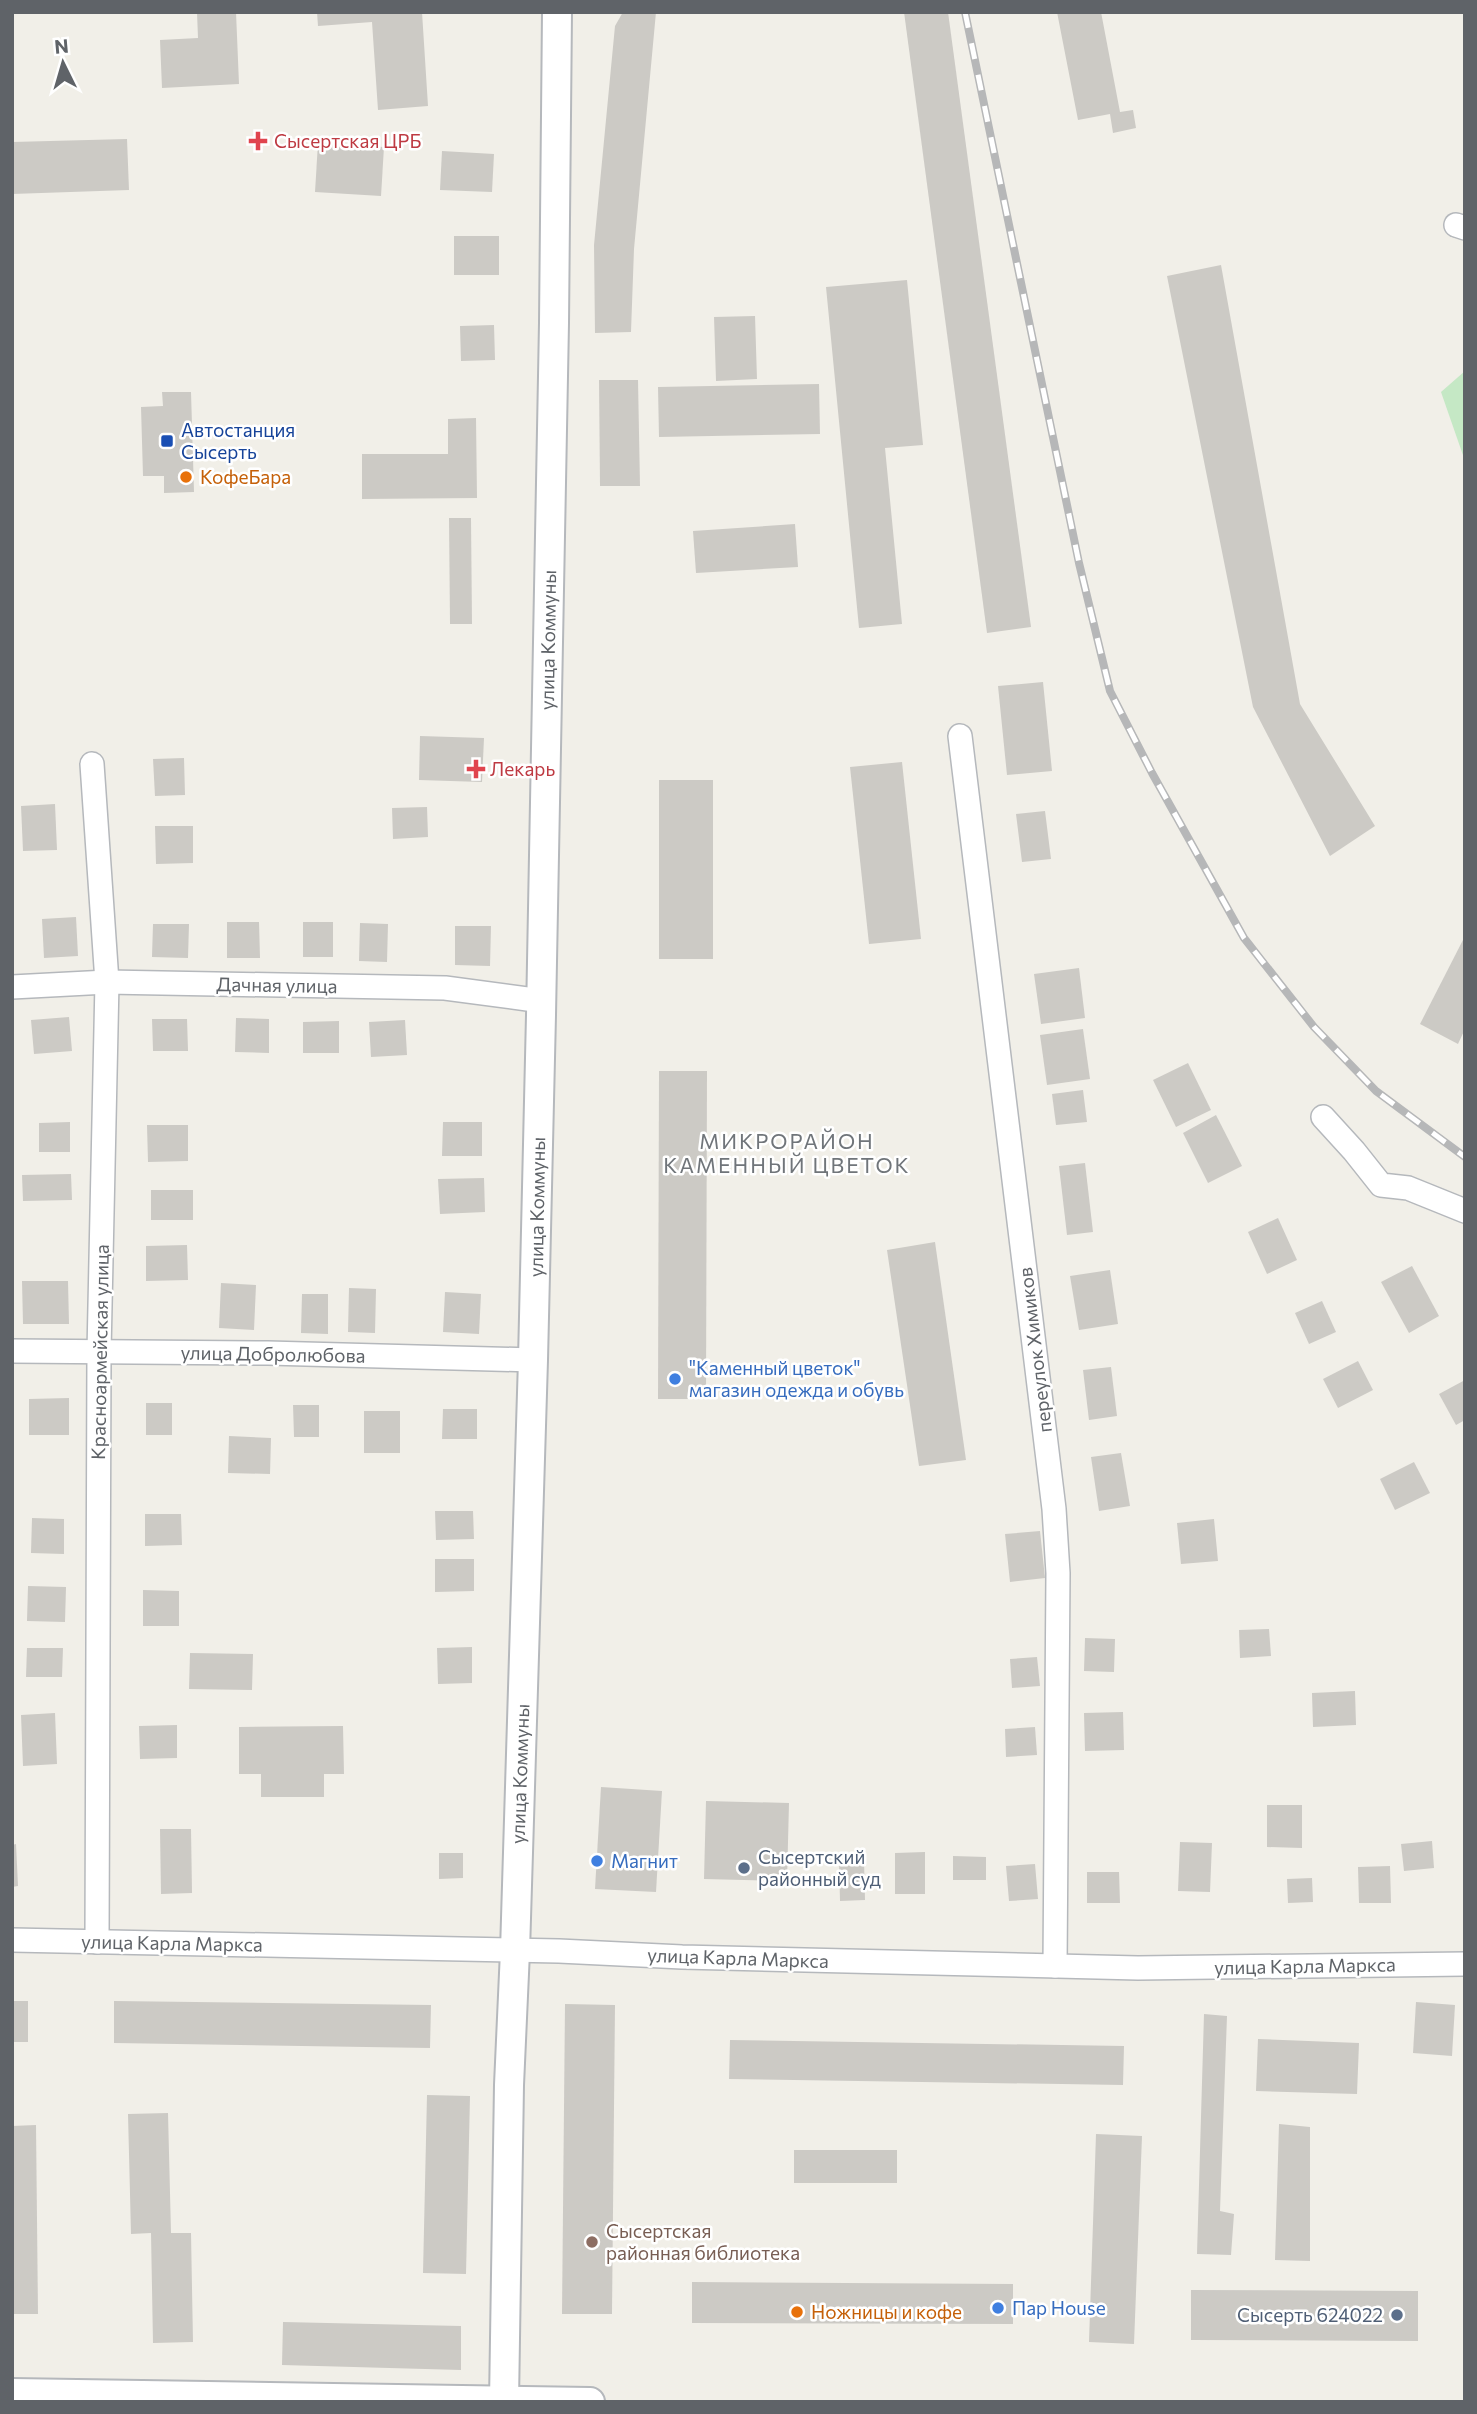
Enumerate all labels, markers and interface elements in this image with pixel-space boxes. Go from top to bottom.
north arrow [28,28,98,98]
text: N [53,33,70,58]
place label: Сысертская ЦРБ [274,129,421,152]
marker: Сысертская ЦРБ [248,131,268,151]
place label: Автостанция Сысерть [181,418,295,463]
marker: Автостанция Сысерть [159,433,175,449]
place label: КофеБара [200,465,291,488]
marker: КофеБара [178,469,194,485]
street label: улица Коммуны [535,570,560,710]
place label: Лекарь [490,757,555,780]
marker: Лекарь [468,761,484,777]
street label: Дачная улица [216,972,338,997]
district label: МИКРОРАЙОН КАМЕННЫЙ ЦВЕТОК [663,1128,911,1177]
street label: улица Коммуны [524,1137,549,1277]
street label: Красноармейская улица [86,1244,113,1460]
street label: переулок Химиков [1013,1266,1056,1434]
street label: улица Добролюбова [180,1340,366,1367]
place label: "Каменный цветок" магазин одежда и обувь [689,1356,904,1401]
marker: "Каменный цветок" магазин одежда и обувь [667,1371,683,1387]
street label: улица Коммуны [506,1703,533,1845]
place label: Сысертский районный суд [758,1845,881,1890]
place label: Магнит [611,1849,678,1872]
marker: Магнит [589,1853,605,1869]
marker: Сысертский районный суд [736,1860,752,1876]
street label: улица Карла Маркса [81,1929,263,1956]
street label: улица Карла Маркса [647,1943,829,1972]
street label: улица Карла Маркса [1214,1952,1396,1979]
place label: Сысертская районная библиотека [606,2219,800,2264]
marker: Сысертская районная библиотека [584,2234,600,2250]
place label: Пар House [1012,2296,1106,2319]
place label: Ножницы и кофе [811,2300,962,2323]
marker: Пар House [990,2300,1006,2316]
place label: Сысерть 624022 [1237,2303,1383,2326]
marker: Ножницы и кофе [789,2304,805,2320]
marker: Сысерть 624022 [1389,2307,1405,2323]

